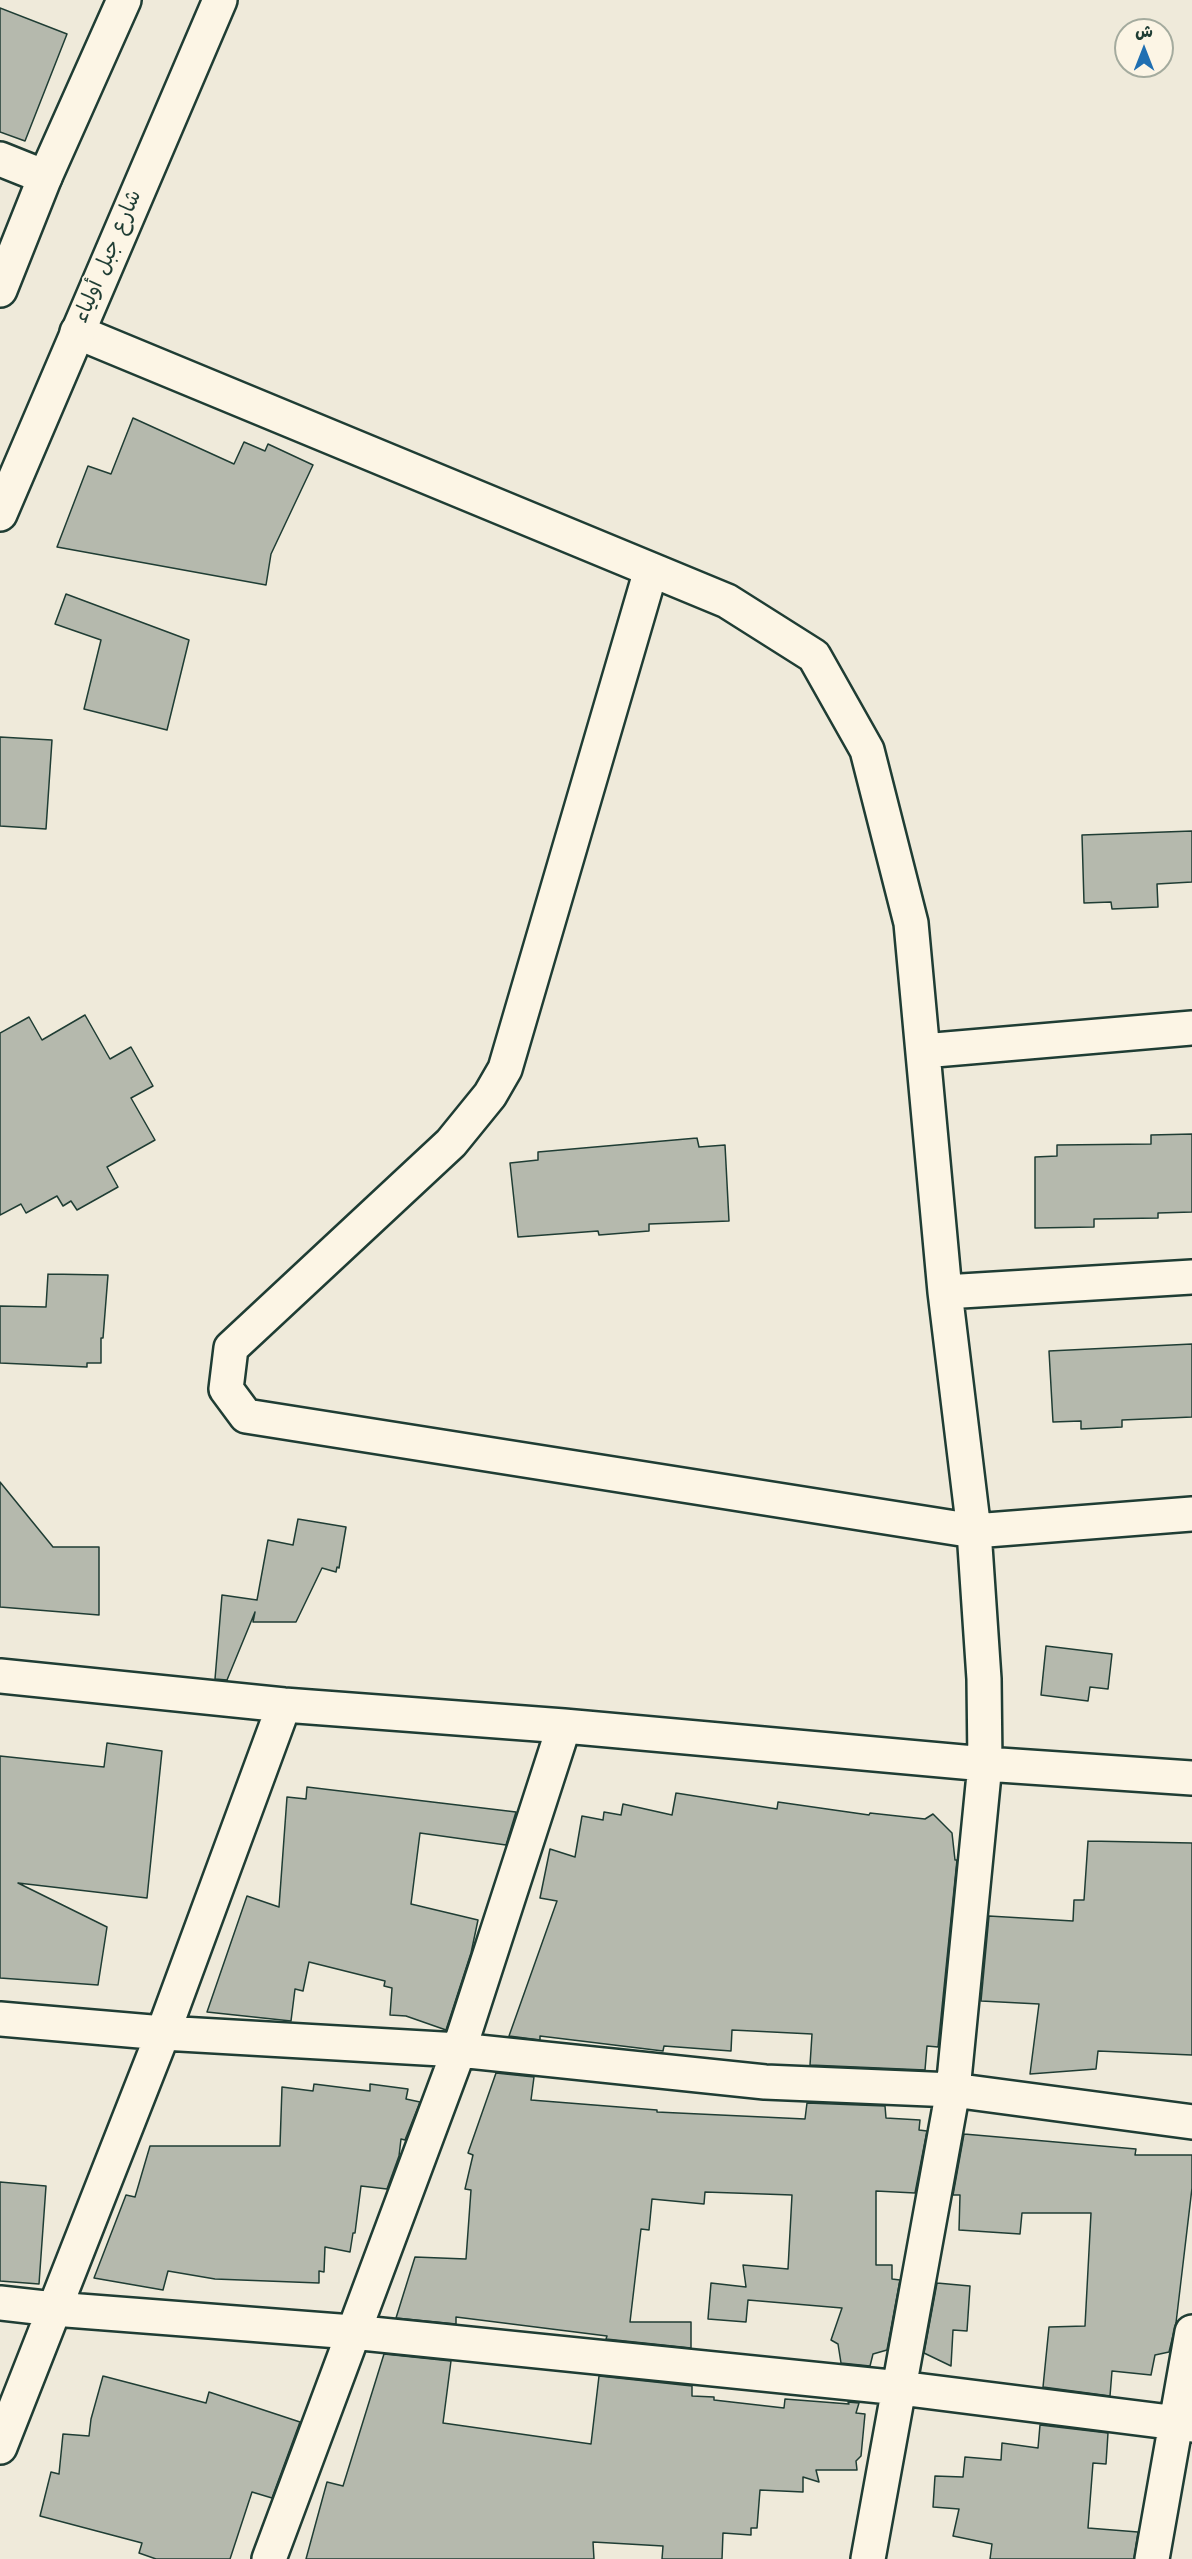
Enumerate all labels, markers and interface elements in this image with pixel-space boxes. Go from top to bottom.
north arrow [1114,18,1174,78]
text: ش [1135,21,1153,43]
street label: شارع جبل أولياء [70,187,148,327]

